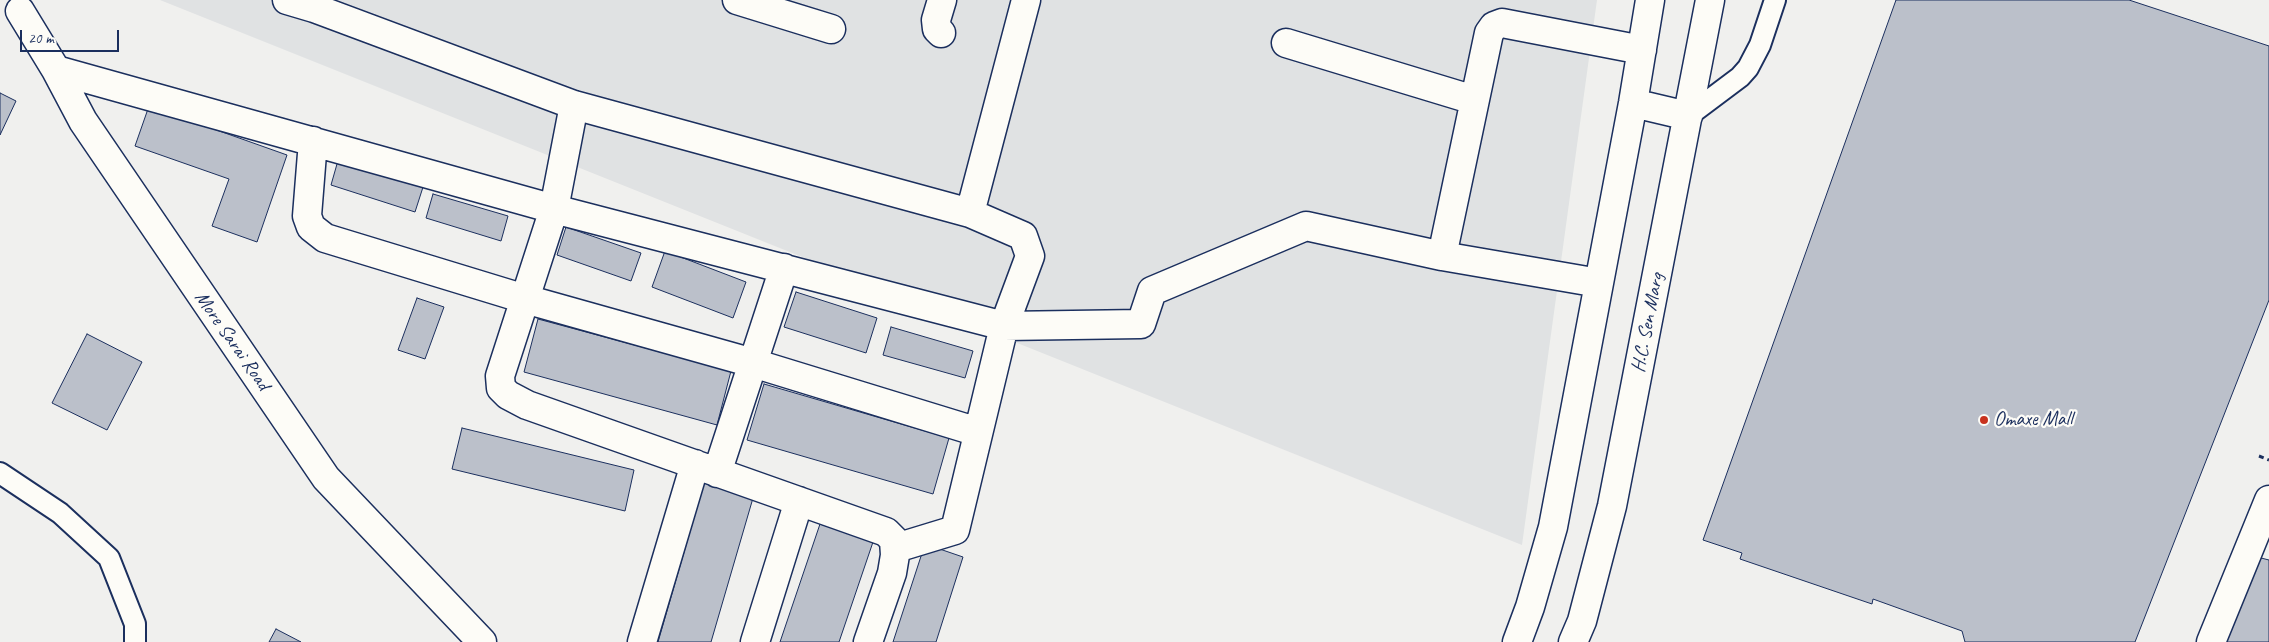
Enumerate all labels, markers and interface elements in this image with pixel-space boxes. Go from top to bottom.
scale bar [22,20,121,52]
text: 20 m [28,29,54,48]
street label: H.C. Sen Marg [1627,271,1669,375]
street label: More Sarai Road [189,287,275,395]
place label: Omaxe Mall [1994,408,2072,432]
marker: Omaxe Mall [1978,414,1990,426]

